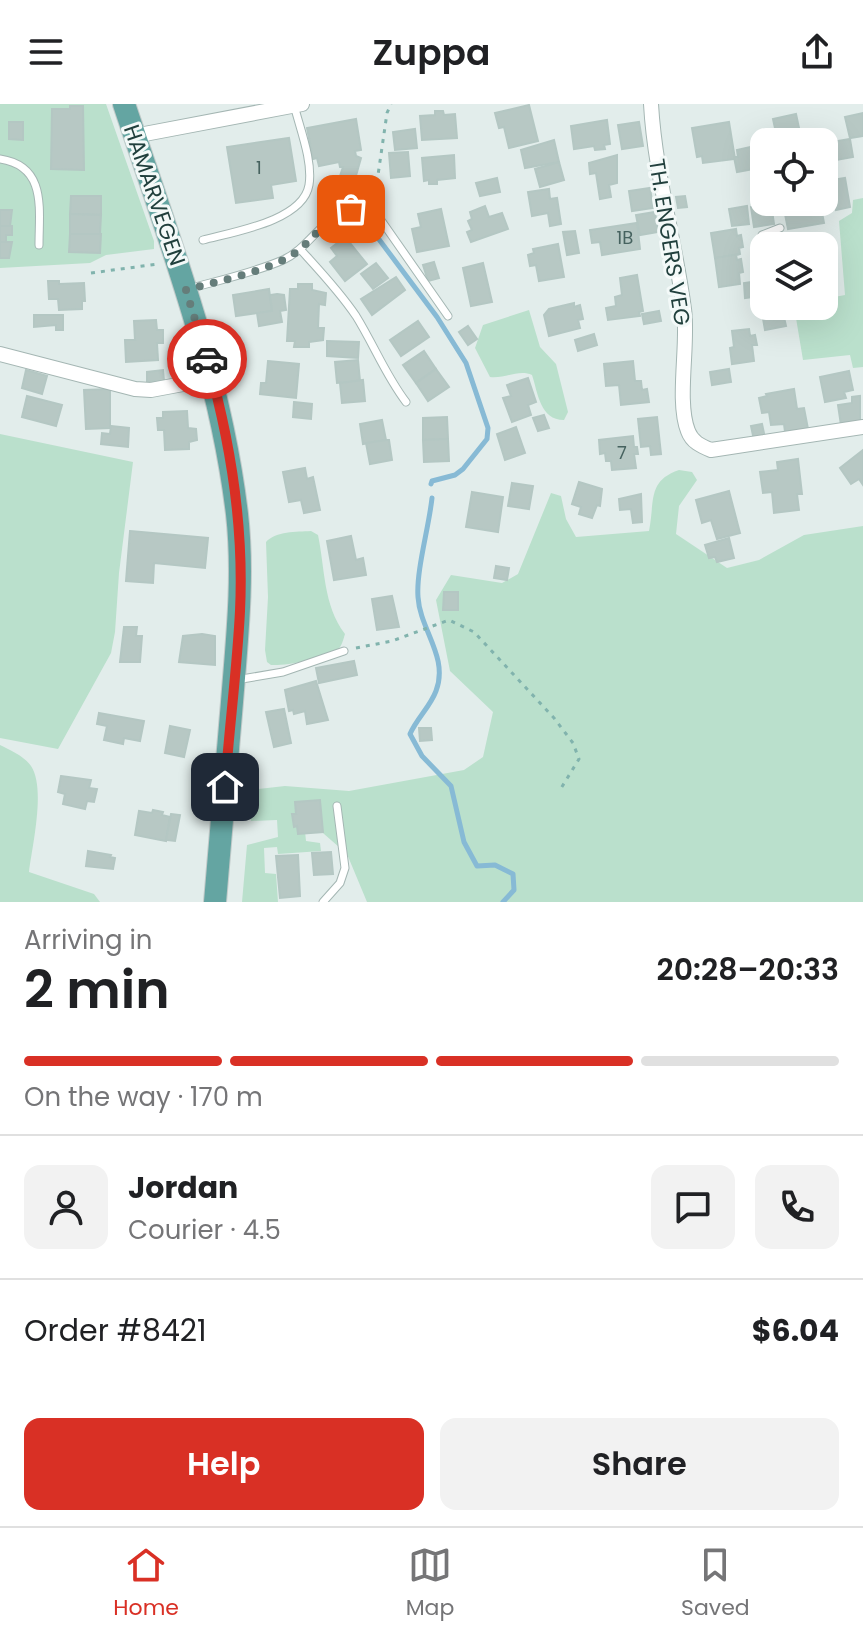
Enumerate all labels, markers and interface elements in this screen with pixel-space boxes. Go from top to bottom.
text: Zuppa [373,27,490,78]
icon: menu [24,30,68,74]
icon: share [795,30,839,74]
street label: HAMARVEGEN [116,121,193,270]
map controls [750,128,838,320]
button: locate [750,128,838,216]
house number: 1 [256,155,262,180]
street label: TH. ENGERS VEG [641,157,698,328]
pin [317,175,385,243]
icon: bag [329,187,373,231]
house number: 1B [617,225,633,250]
button: layers [750,232,838,320]
courier [167,319,247,399]
icon: car [185,337,229,381]
house number: 7 [617,440,627,465]
pin [191,753,259,821]
icon: home [203,765,247,809]
text: Arriving in [24,922,153,958]
text: 20:28–20:33 [657,948,839,991]
text: 2 min [24,953,170,1026]
text: On the way · 170 m [24,1079,263,1115]
button: person [24,1165,108,1249]
button: chat [651,1165,735,1249]
button: phone [755,1165,839,1249]
text: Jordan [128,1166,238,1209]
text: Courier · 4.5 [128,1212,281,1248]
text: Order #8421 [24,1309,207,1352]
text: $6.04 [752,1309,839,1352]
button: Help [24,1418,424,1510]
button: Share [440,1418,839,1510]
tab: Home [113,1543,179,1624]
tab: Map [406,1543,454,1624]
tab: Saved [681,1543,750,1624]

